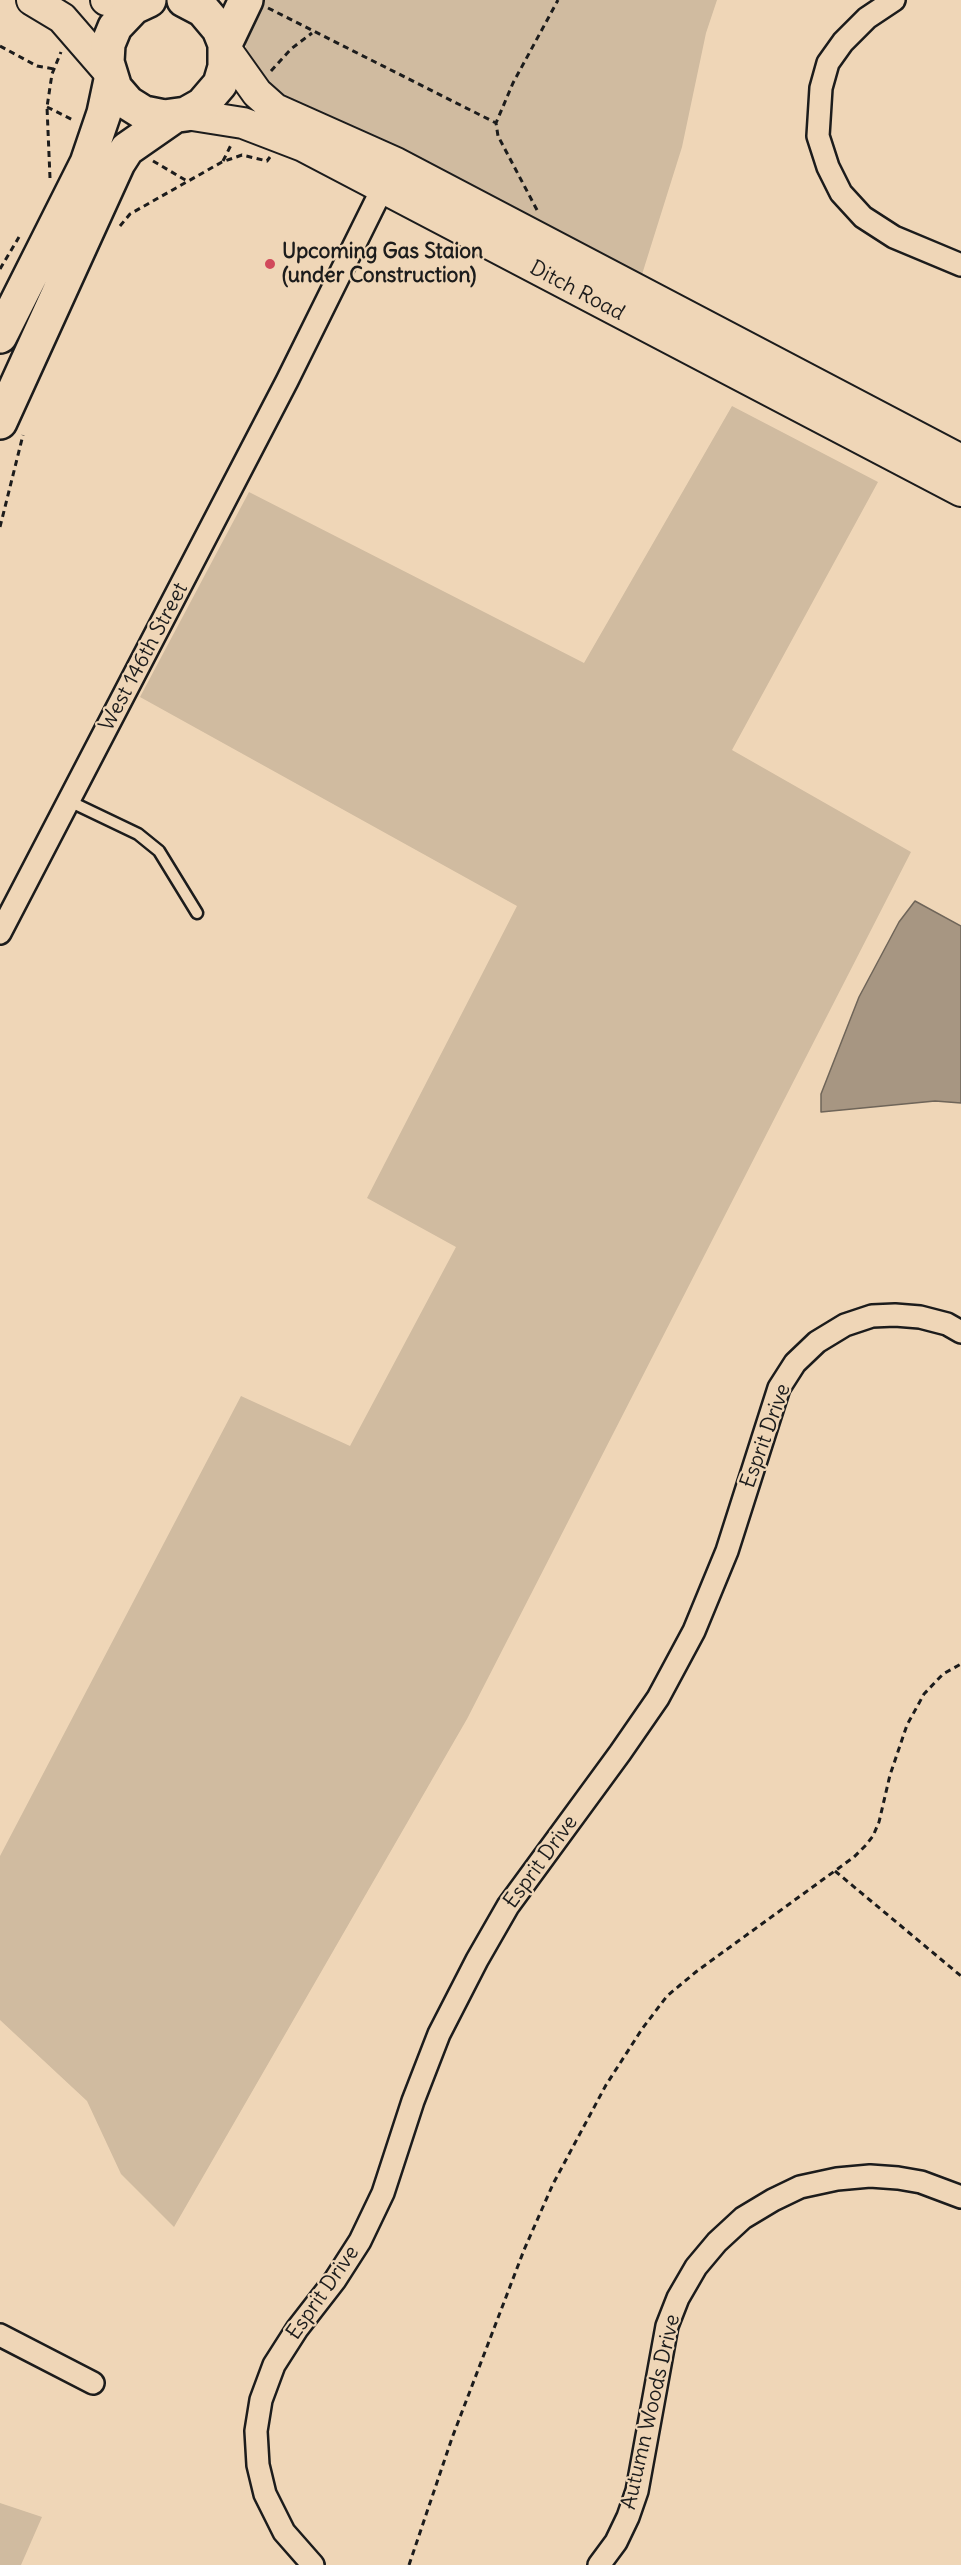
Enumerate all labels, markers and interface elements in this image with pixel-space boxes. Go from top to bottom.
place label: Upcoming Gas Staion (under Construction) [282,239,483,289]
street label: Ditch Road [525,256,629,326]
marker: Upcoming Gas Staion (under Construction) [263,257,277,271]
street label: West 146th Street [94,579,194,735]
street label: Esprit Drive [736,1381,796,1491]
street label: Esprit Drive [499,1811,583,1913]
street label: Esprit Drive [281,2241,365,2345]
street label: Autumn Woods Drive [616,2312,686,2512]

